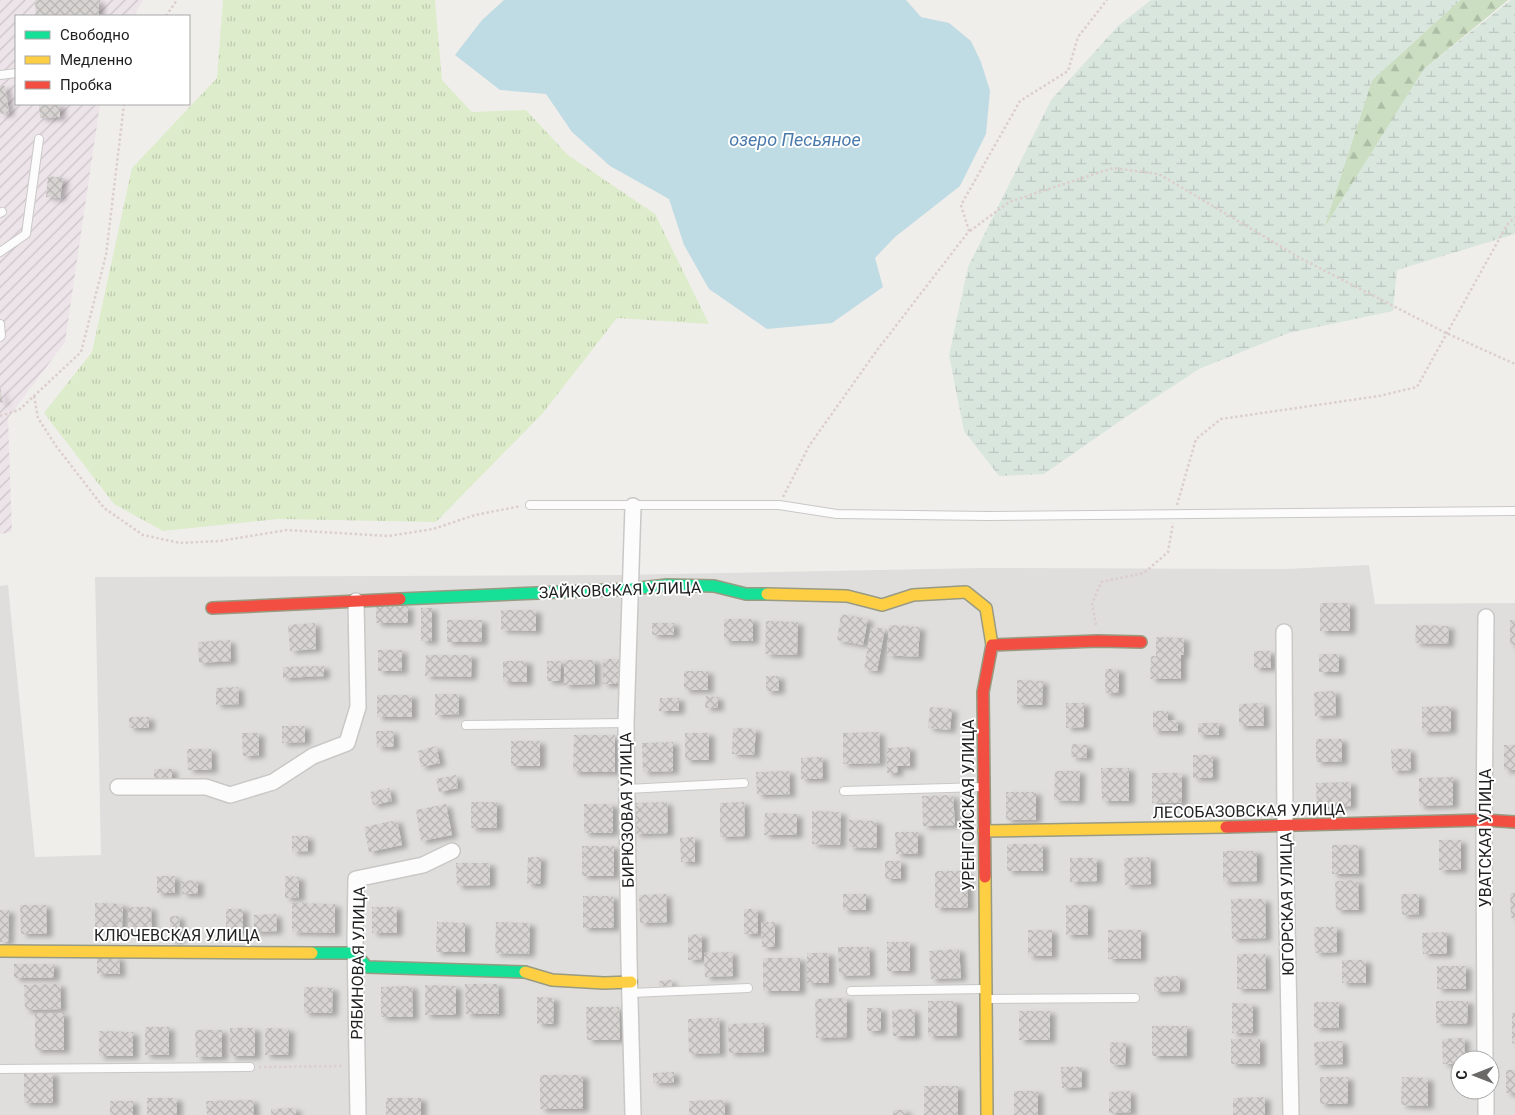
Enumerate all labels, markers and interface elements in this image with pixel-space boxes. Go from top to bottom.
legend [15,15,190,105]
text: Свободно [60,26,129,44]
text: Медленно [60,51,133,69]
text: Пробка [60,76,112,94]
water label: озеро Песьяное [729,129,861,150]
street label: ЗАЙКОВСКАЯ УЛИЦА [539,578,702,602]
street label: УРЕНГОЙСКАЯ УЛИЦА [959,719,978,891]
street label: БИРЮЗОВАЯ УЛИЦА [616,731,638,888]
street label: УВАТСКАЯ УЛИЦА [1476,768,1495,907]
street label: ЛЕСОБАЗОВСКАЯ УЛИЦА [1152,800,1346,822]
street label: ЮГОРСКАЯ УЛИЦА [1276,831,1298,976]
street label: РЯБИНОВАЯ УЛИЦА [347,886,369,1040]
street label: КЛЮЧЕВСКАЯ УЛИЦА [94,926,261,945]
north arrow [1450,1050,1500,1100]
text: С [1454,1070,1470,1080]

